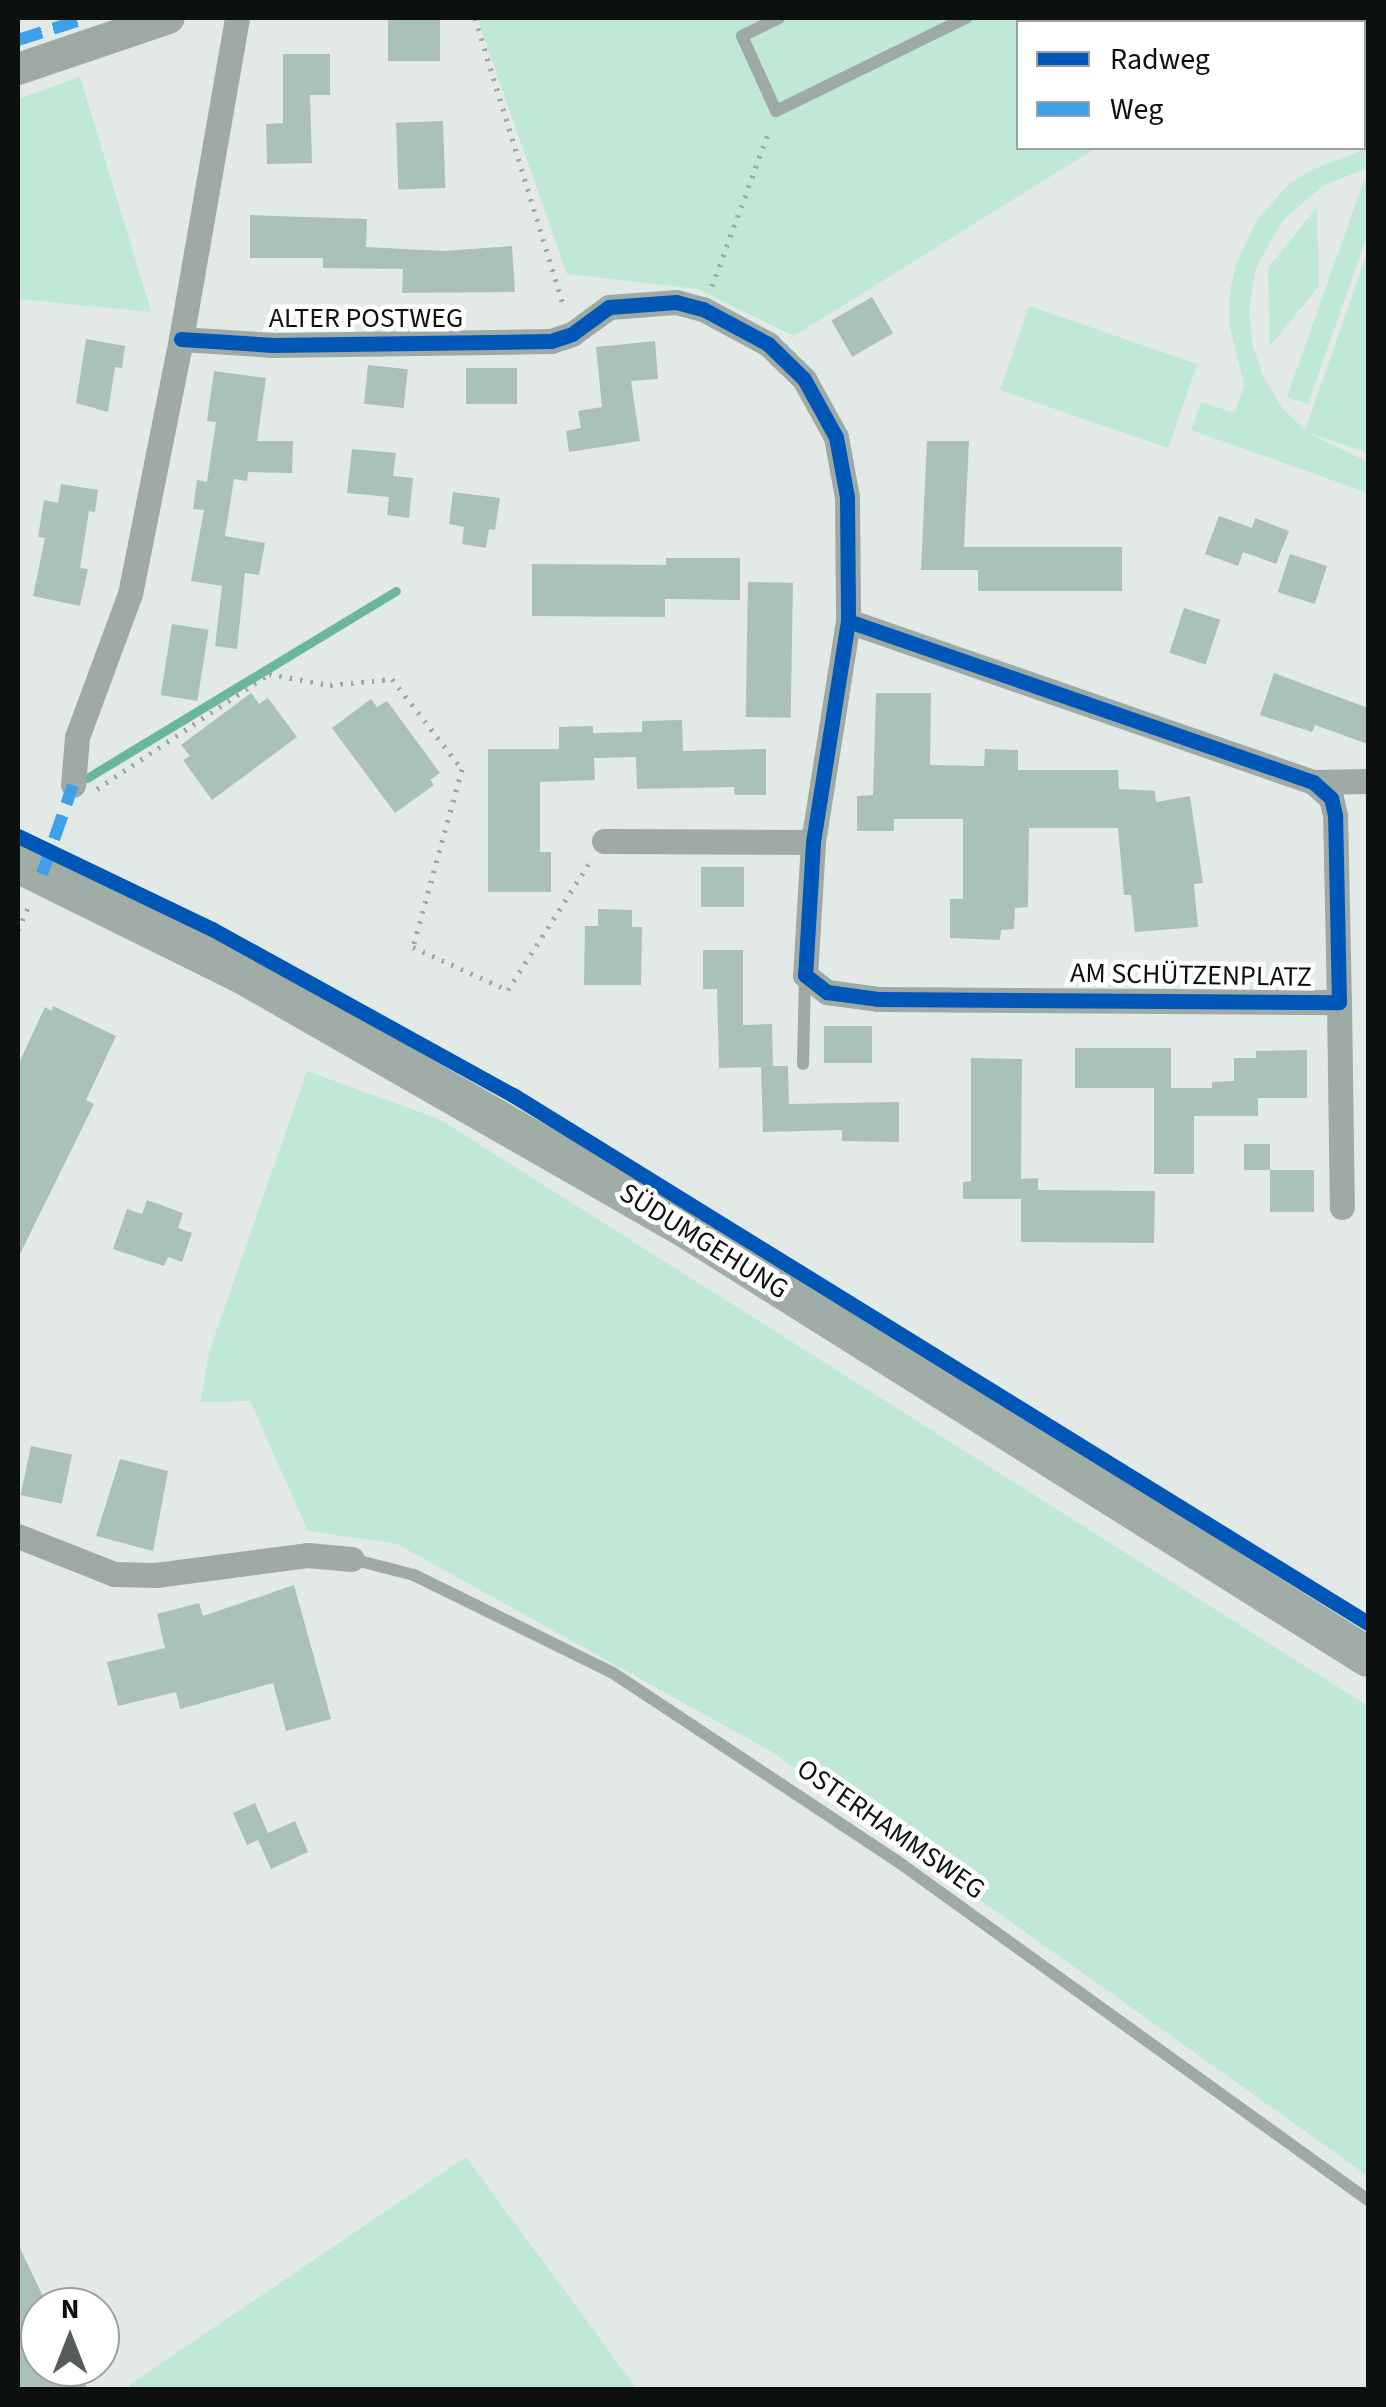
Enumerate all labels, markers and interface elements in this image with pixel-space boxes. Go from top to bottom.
legend [1016,20,1366,150]
text: Radweg [1110,38,1210,81]
text: Weg [1110,88,1163,131]
street label: ALTER POSTWEG [269,301,463,335]
street label: AM SCHÜTZENPLATZ [1070,956,1312,994]
street label: SÜDUMGEHUNG [614,1176,794,1306]
street label: OSTERHAMMSWEG [791,1752,991,1906]
north arrow [20,2287,120,2387]
text: N [61,2289,79,2329]

